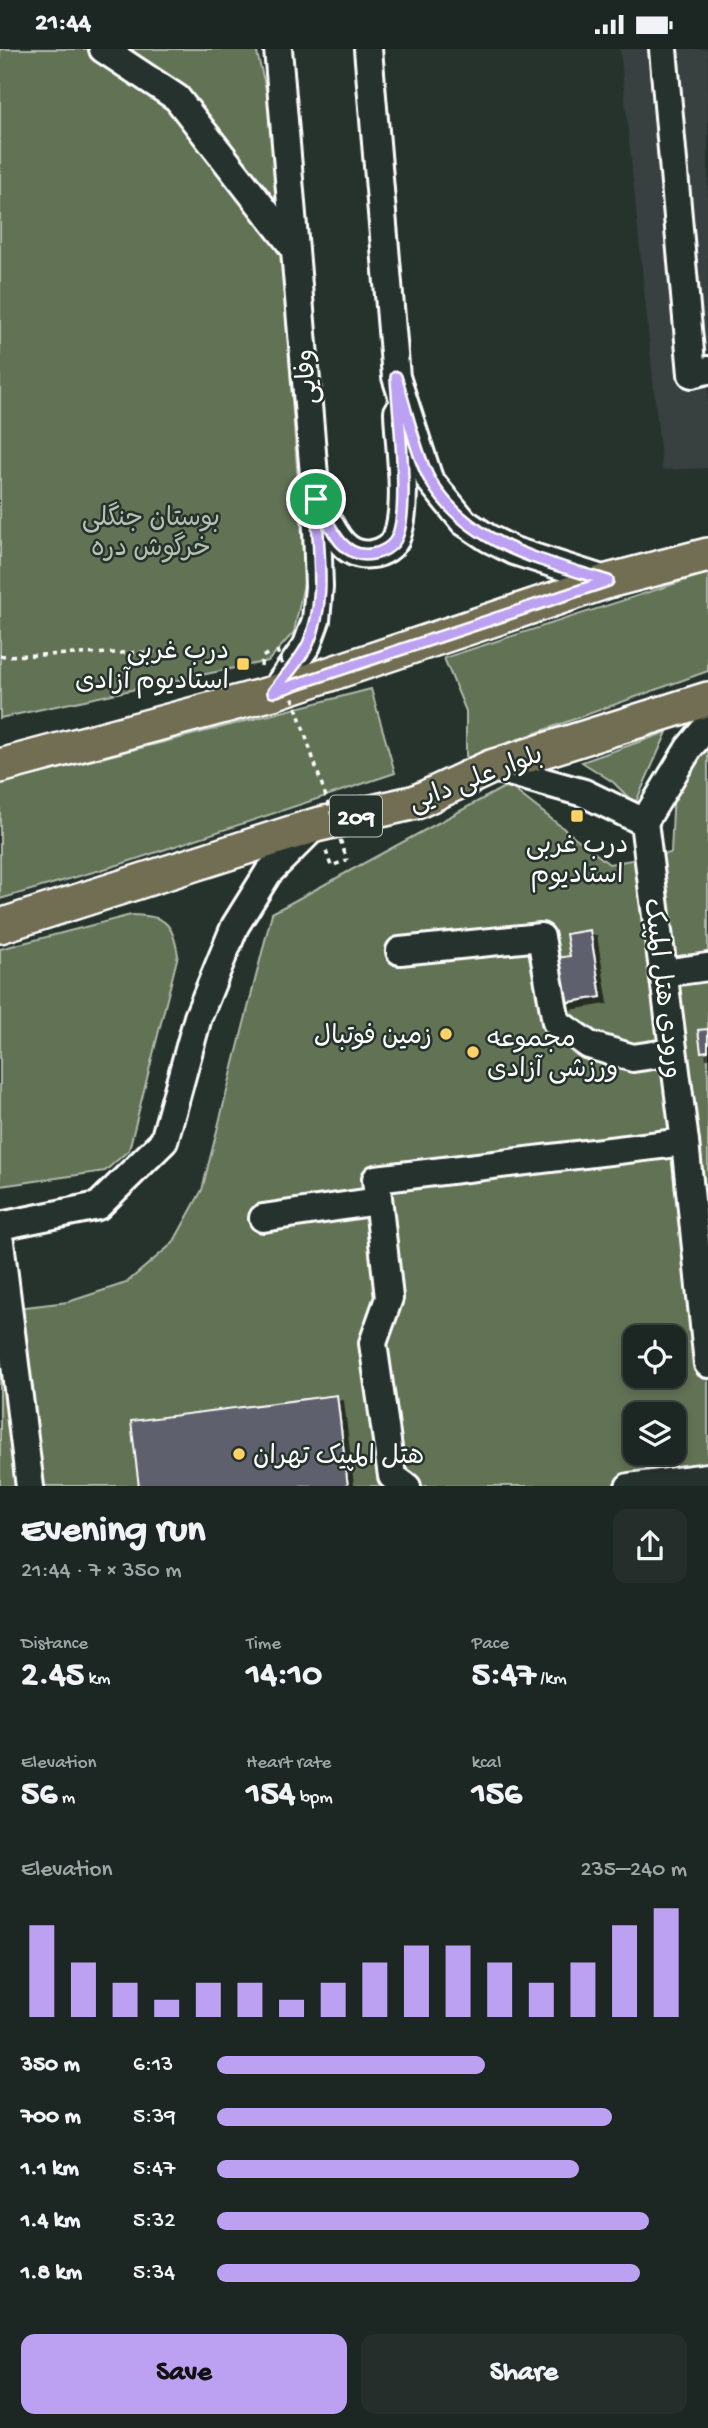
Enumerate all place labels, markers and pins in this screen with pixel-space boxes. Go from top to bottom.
pin [286,469,346,529]
place label: درب غربی استادیوم آزادی [75,638,229,699]
marker: درب غربی استادیوم آزادی [235,656,251,672]
marker: درب غربی استادیوم [569,808,585,824]
place label: درب غربی استادیوم [526,832,628,893]
place label: زمین فوتبال [314,1023,432,1054]
marker: زمین فوتبال [438,1026,454,1042]
place label: مجموعه ورزشی آزادی [487,1026,618,1087]
marker: مجموعه ورزشی آزادی [465,1044,481,1060]
place label: هتل المپیک تهران [253,1443,424,1474]
marker: هتل المپیک تهران [231,1446,247,1462]

